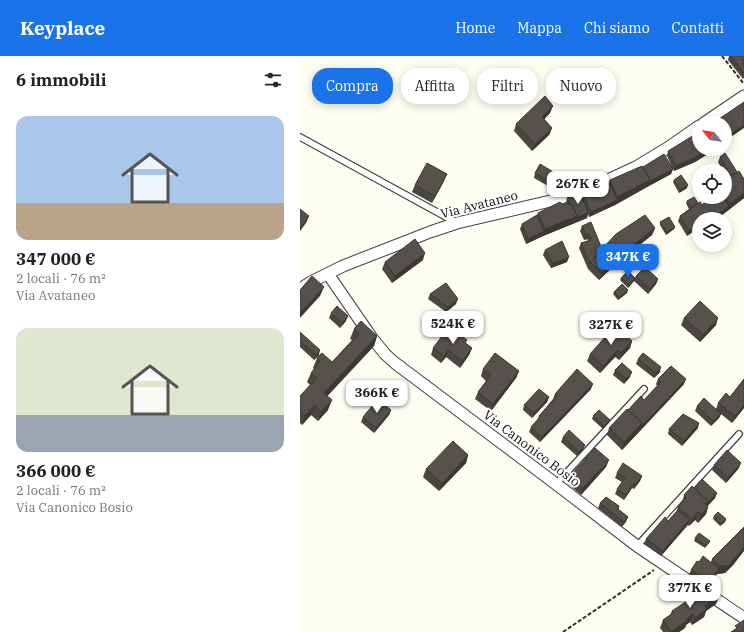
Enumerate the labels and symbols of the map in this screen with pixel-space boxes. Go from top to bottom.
north arrow [692,116,732,156]
pin: 267K € [545,171,611,205]
street label: Via Avataneo [439,187,520,222]
pin: 347K € [595,244,661,278]
pin: 524K € [420,311,486,345]
pin: 327K € [578,312,644,346]
pin: 366K € [344,380,410,414]
street label: Via Canonico Bosio [480,406,583,490]
pin: 377K € [657,575,723,609]

